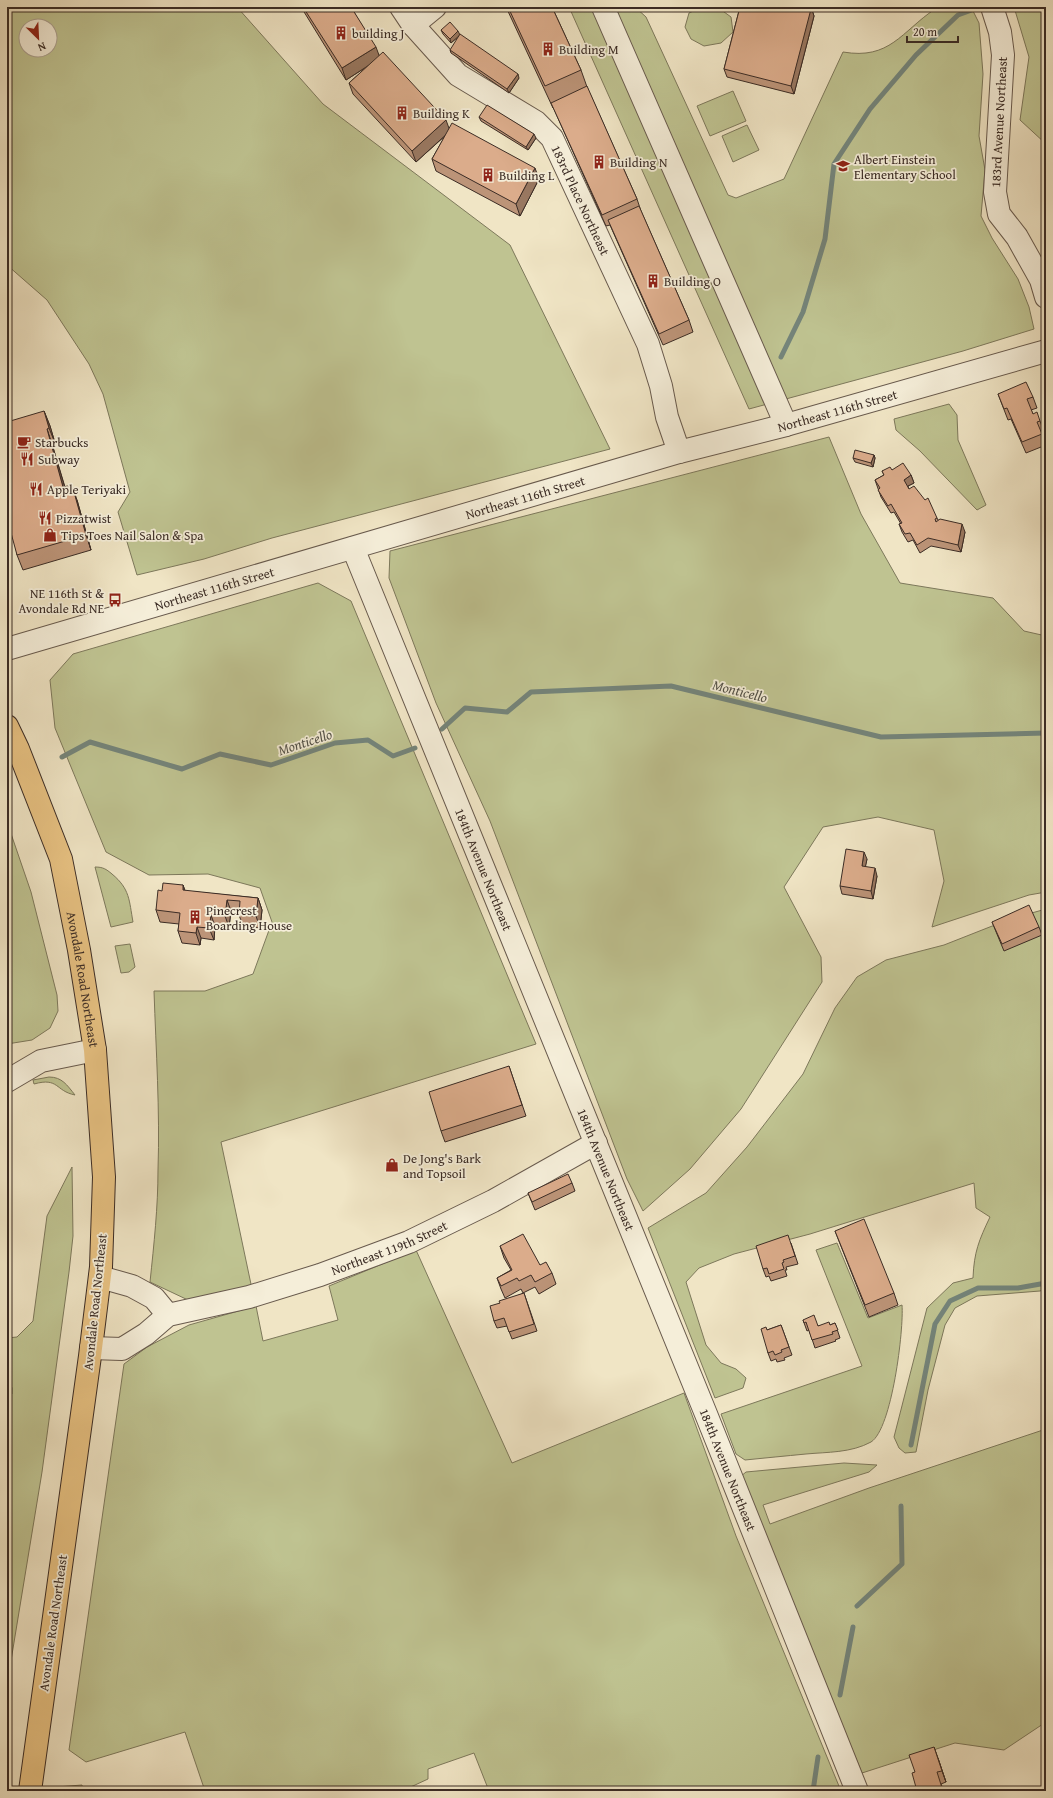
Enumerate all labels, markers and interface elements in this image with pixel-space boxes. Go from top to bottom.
north arrow [18,18,58,58]
scale bar [907,18,958,44]
text: 20 m [913,23,937,40]
place label: building J [352,24,404,43]
building icon: building J [333,25,349,41]
text: N [35,38,49,56]
place label: Building M [559,40,619,59]
building icon: Building M [540,41,556,57]
street label: 183rd Avenue Northeast [986,56,1012,188]
place label: Building K [413,104,470,123]
building icon: Building K [394,105,410,121]
street label: 183rd Place Northeast [547,142,615,259]
place label: Albert Einstein Elementary School [854,150,956,184]
place label: Building N [610,153,668,172]
building icon: Building N [591,154,607,170]
school or university icon: Albert Einstein Elementary School [835,158,851,174]
place label: Building L [499,166,555,185]
building icon: Building L [480,167,496,183]
place label: Building O [664,272,721,291]
building icon: Building O [645,273,661,289]
street label: Northeast 116th Street [775,384,900,436]
place label: Starbucks [35,433,89,452]
cafe icon: Starbucks [16,434,32,450]
place label: Subway [38,450,80,469]
restaurant icon: Subway [19,451,35,467]
street label: Northeast 116th Street [463,470,588,524]
place label: Apple Teriyaki [47,480,126,499]
restaurant icon: Apple Teriyaki [28,481,44,497]
place label: Pizzatwist [56,509,112,528]
restaurant icon: Pizzatwist [37,510,53,526]
place label: Tips Toes Nail Salon & Spa [61,526,204,545]
shop icon: Tips Toes Nail Salon & Spa [42,527,58,543]
street label: Northeast 116th Street [152,562,277,615]
place label: NE 116th St & Avondale Rd NE [19,584,104,618]
bus stop icon: NE 116th St & Avondale Rd NE [107,592,123,608]
water label: Monticello [711,675,769,707]
water label: Monticello [275,724,335,760]
street label: 184th Avenue Northeast [450,805,518,934]
place label: Pinecrest Boarding House [206,901,292,935]
building icon: Pinecrest Boarding House [187,909,203,925]
street label: Avondale Road Northeast [62,910,104,1049]
street label: 184th Avenue Northeast [573,1105,640,1234]
place label: De Jong's Bark and Topsoil [403,1149,482,1183]
shop icon: De Jong's Bark and Topsoil [384,1157,400,1173]
street label: Northeast 119th Street [328,1215,451,1280]
street label: Avondale Road Northeast [78,1232,112,1371]
street label: 184th Avenue Northeast [695,1405,762,1534]
street label: Avondale Road Northeast [34,1553,72,1692]

